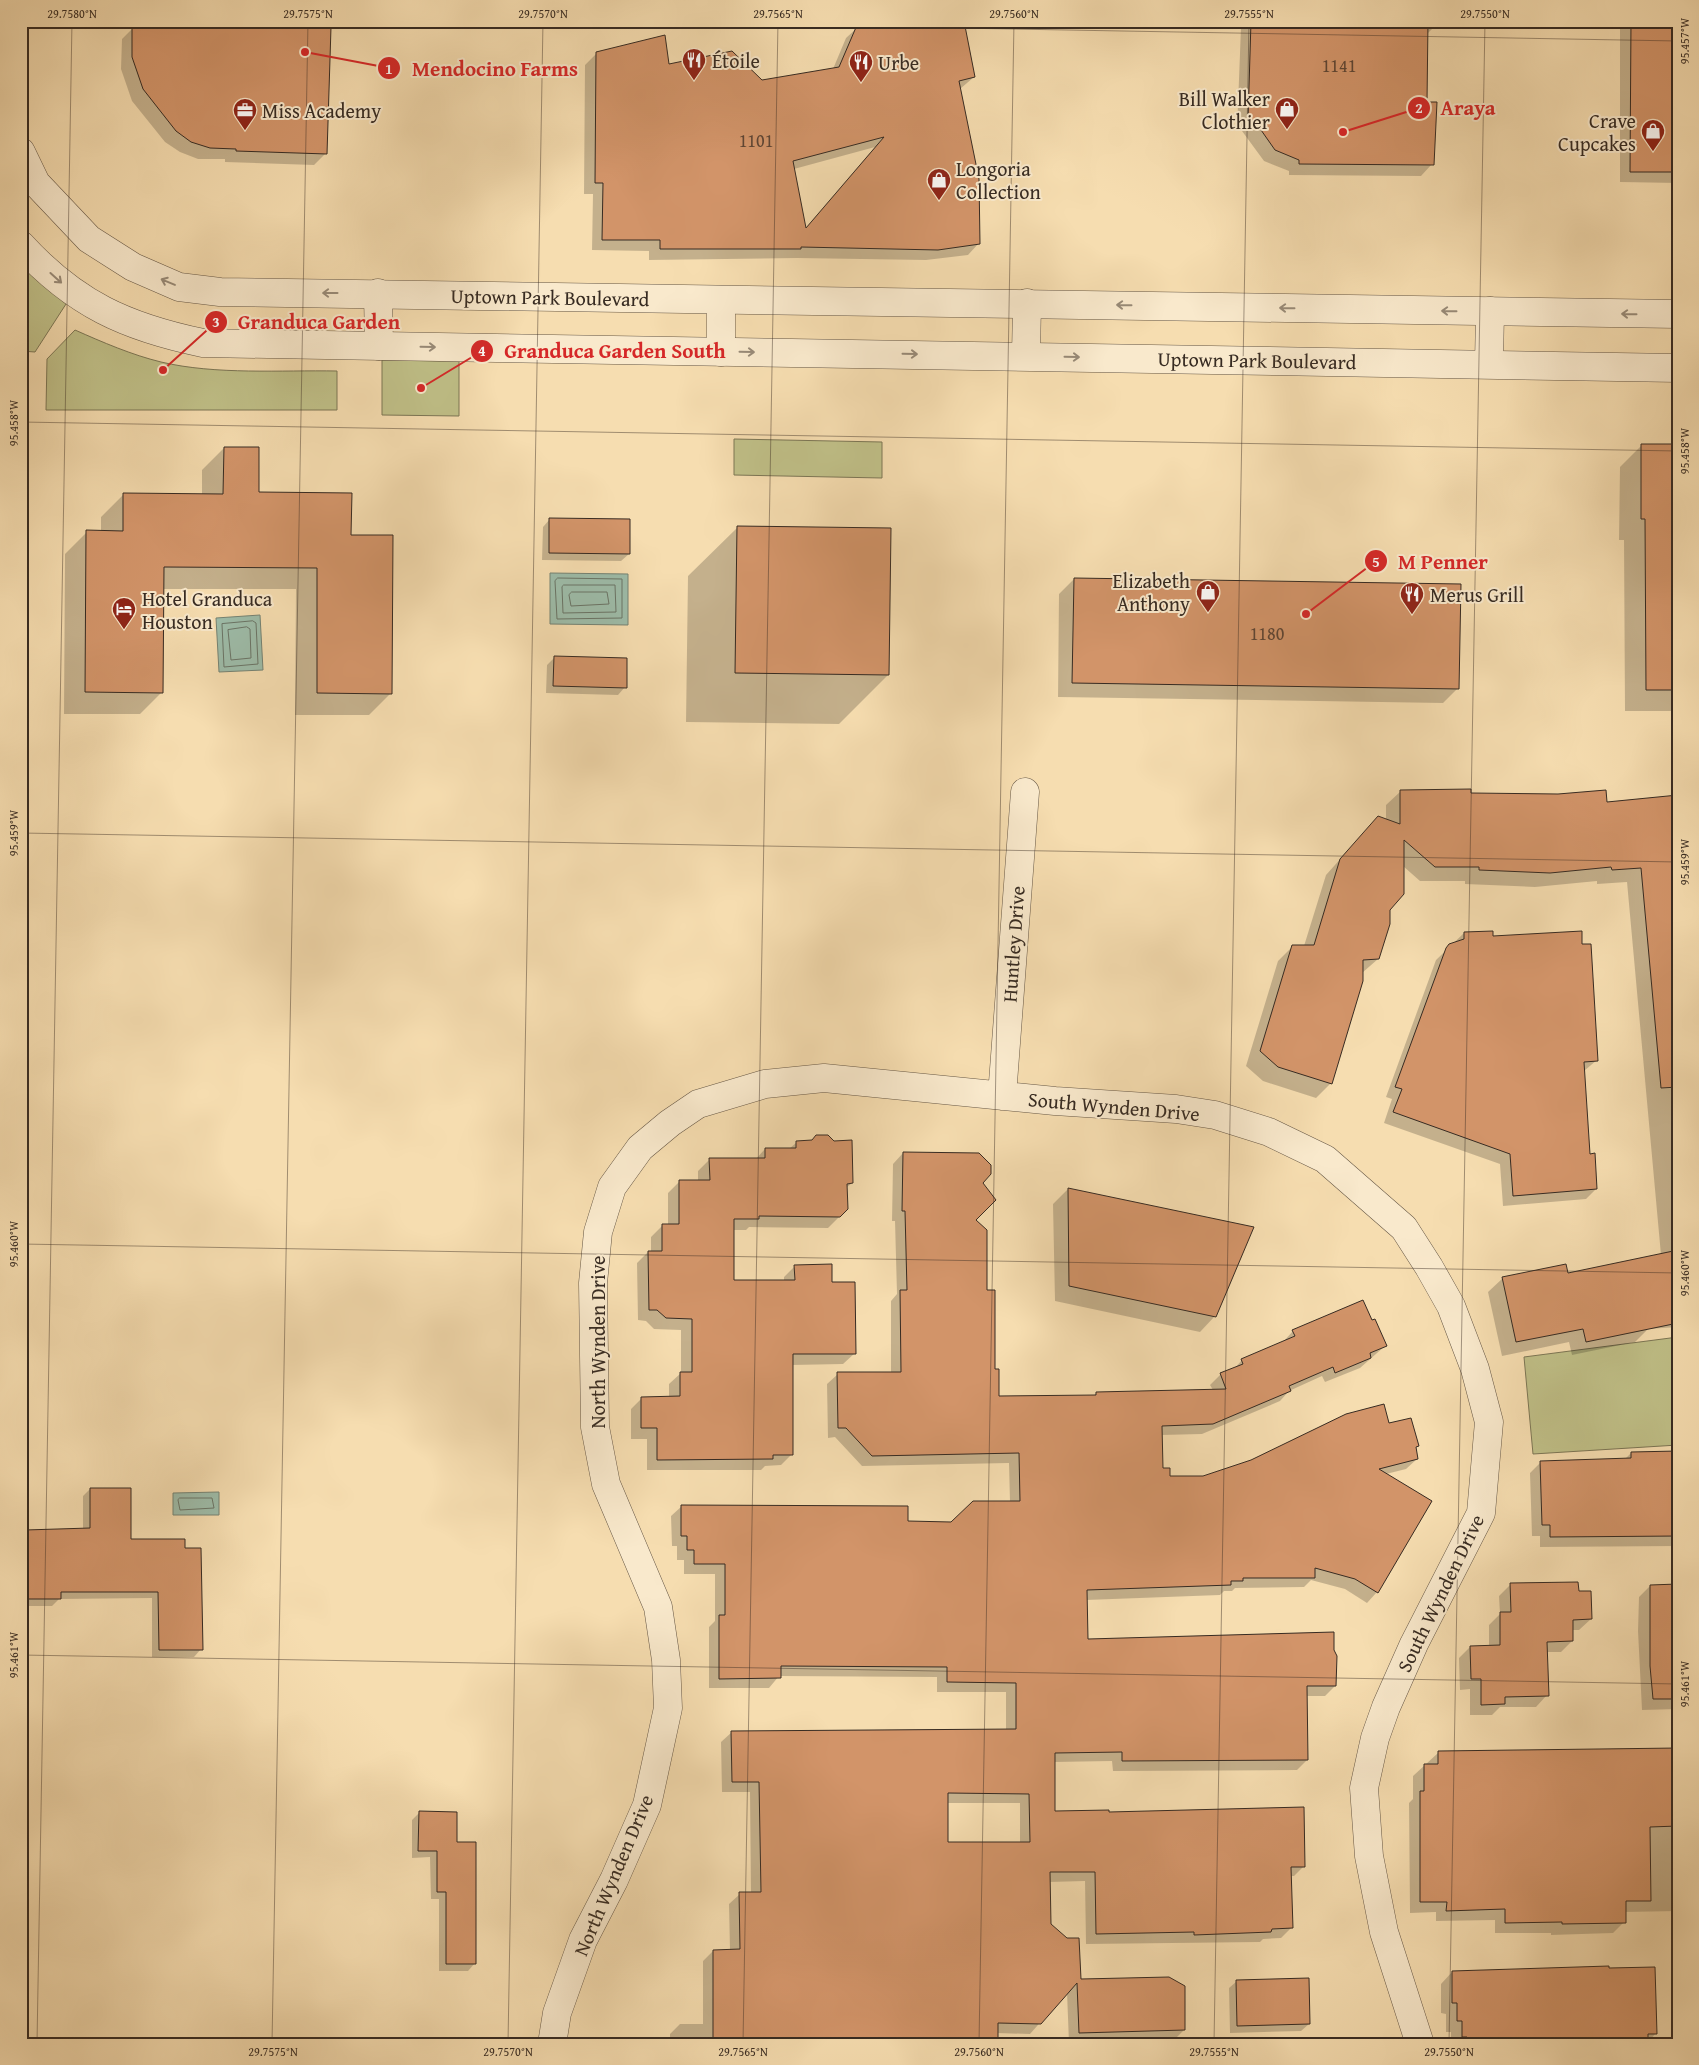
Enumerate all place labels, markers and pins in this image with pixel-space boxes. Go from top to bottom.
place label: Étoile [712,46,760,75]
restaurant icon: Étoile [681,47,707,81]
place label: Urbe [878,48,919,77]
restaurant icon: Urbe [848,49,874,83]
callout: Mendocino Farms [377,50,588,86]
place label: Bill Walker Clothier [1179,84,1270,136]
callout: Araya [1406,90,1506,126]
place label: Miss Academy [262,96,381,125]
shop icon: Bill Walker Clothier [1274,96,1300,130]
office icon: Miss Academy [232,97,258,131]
place label: Crave Cupcakes [1558,106,1636,158]
shop icon: Crave Cupcakes [1640,118,1666,152]
place label: Longoria Collection [956,154,1041,206]
shop icon: Longoria Collection [926,167,952,201]
callout: Granduca Garden [203,304,410,340]
callout: Granduca Garden South [469,333,736,369]
callout: M Penner [1363,543,1498,579]
place label: Elizabeth Anthony [1112,566,1190,618]
shop icon: Elizabeth Anthony [1195,579,1221,613]
place label: Merus Grill [1430,580,1524,609]
restaurant icon: Merus Grill [1399,581,1425,615]
place label: Hotel Granduca Houston [142,584,273,636]
hotel icon: Hotel Granduca Houston [111,596,137,630]

